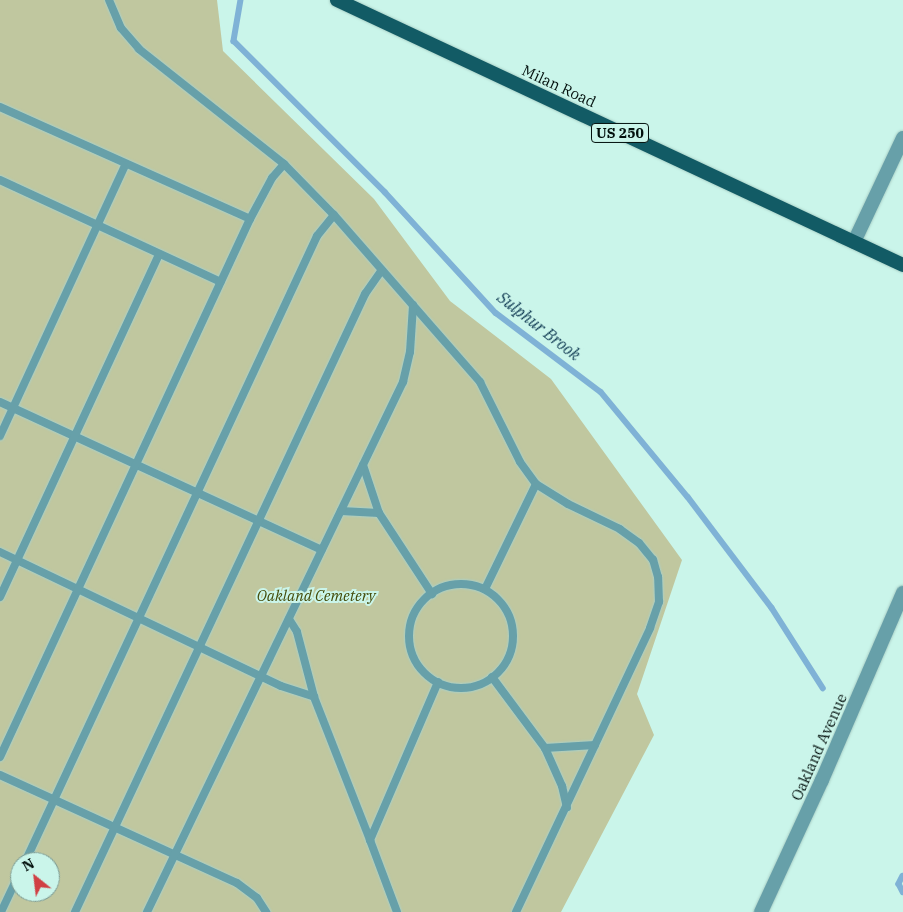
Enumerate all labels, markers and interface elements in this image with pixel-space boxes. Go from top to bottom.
street label: Milan Road [519,61,599,111]
road number: US 250 [590,122,650,144]
water label: Sulphur Brook [494,288,584,364]
park label: Oakland Cemetery [257,587,375,605]
street label: Oakland Avenue [787,691,851,803]
north arrow [10,852,60,902]
text: N [19,854,37,875]

